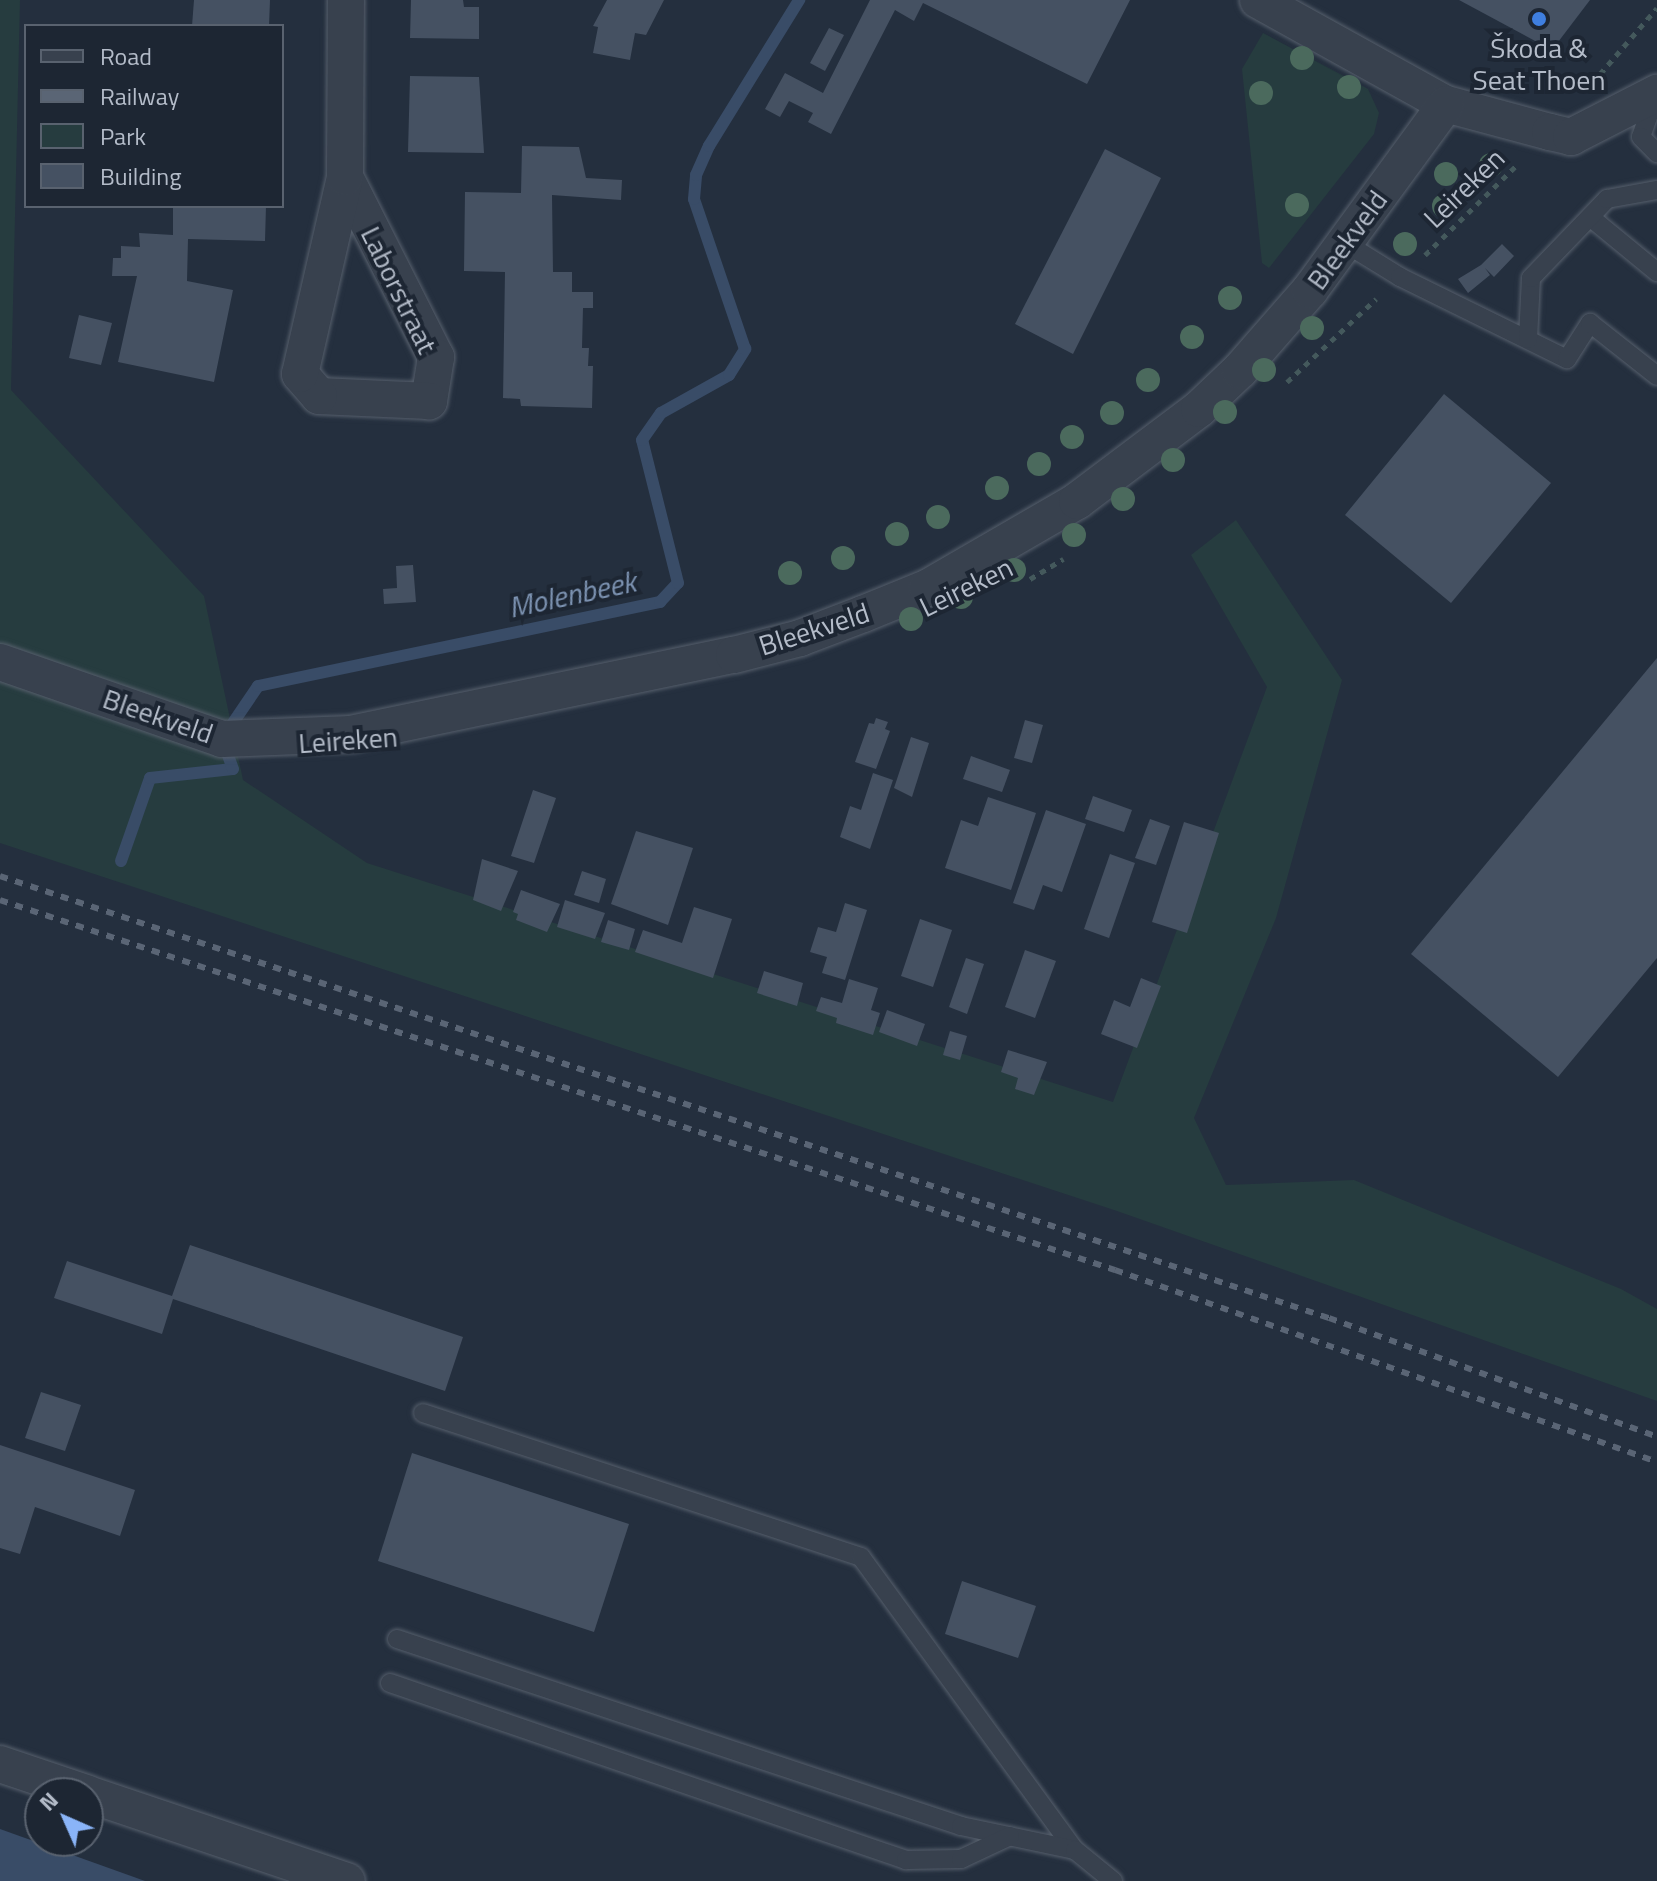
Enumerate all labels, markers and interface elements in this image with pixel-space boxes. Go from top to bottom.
marker: Škoda & Seat Thoen [1530,10,1548,28]
legend [24,24,284,208]
place label: Škoda & Seat Thoen [1472,31,1606,97]
text: Road [100,38,152,74]
text: Railway [100,78,179,114]
text: Park [100,118,146,154]
street label: Leireken [1417,141,1511,235]
text: Building [100,158,182,194]
street label: Bleekveld [1300,184,1394,296]
street label: Laborstraat [354,221,444,359]
street label: Leireken [914,550,1018,624]
water label: Molenbeek [505,563,639,625]
street label: Bleekveld [755,595,873,663]
street label: Bleekveld [99,682,217,750]
street label: Leireken [297,720,399,760]
north arrow [24,1777,104,1857]
text: N [31,1784,66,1819]

